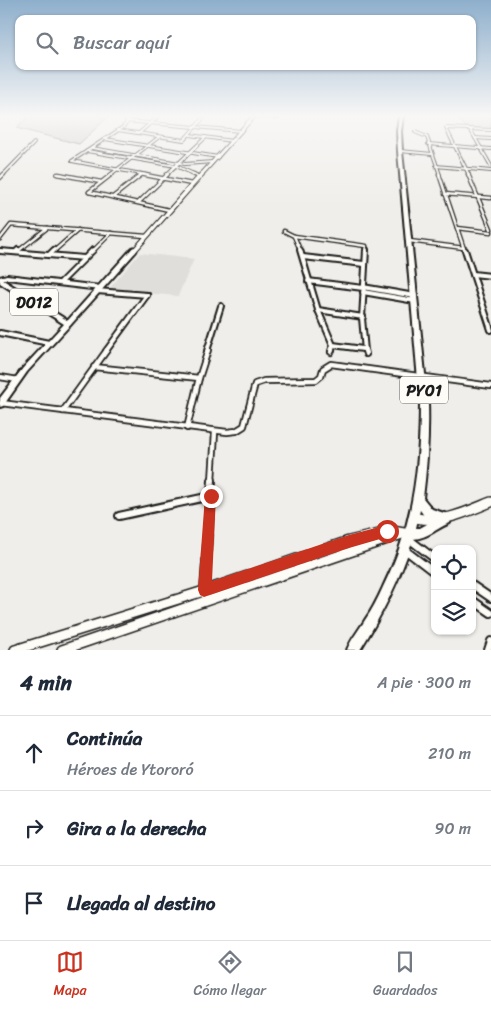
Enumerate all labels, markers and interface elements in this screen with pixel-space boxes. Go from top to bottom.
search box [15,15,476,70]
text: Buscar aquí [73,26,170,59]
icon: search [33,29,61,57]
road number: D012 [10,288,58,316]
road number: PY01 [400,376,448,404]
route end [200,485,223,508]
route start [376,520,399,543]
map controls [431,545,476,635]
button: locate [431,545,476,590]
button: layers [431,590,476,635]
text: 4 min [20,664,72,702]
text: A pie · 300 m [377,668,471,697]
text: Continúa [67,722,142,755]
icon: ahead [20,739,48,767]
text: 210 m [428,739,471,768]
text: Héroes de Ytororó [67,755,194,784]
text: Gira a la derecha [67,812,206,845]
icon: right [20,814,48,842]
text: 90 m [435,814,471,843]
text: Llegada al destino [67,887,216,920]
icon: arrive [20,889,48,917]
tab: Mapa [54,948,86,1003]
tab: Cómo llegar [194,948,266,1003]
tab: Guardados [373,948,437,1003]

